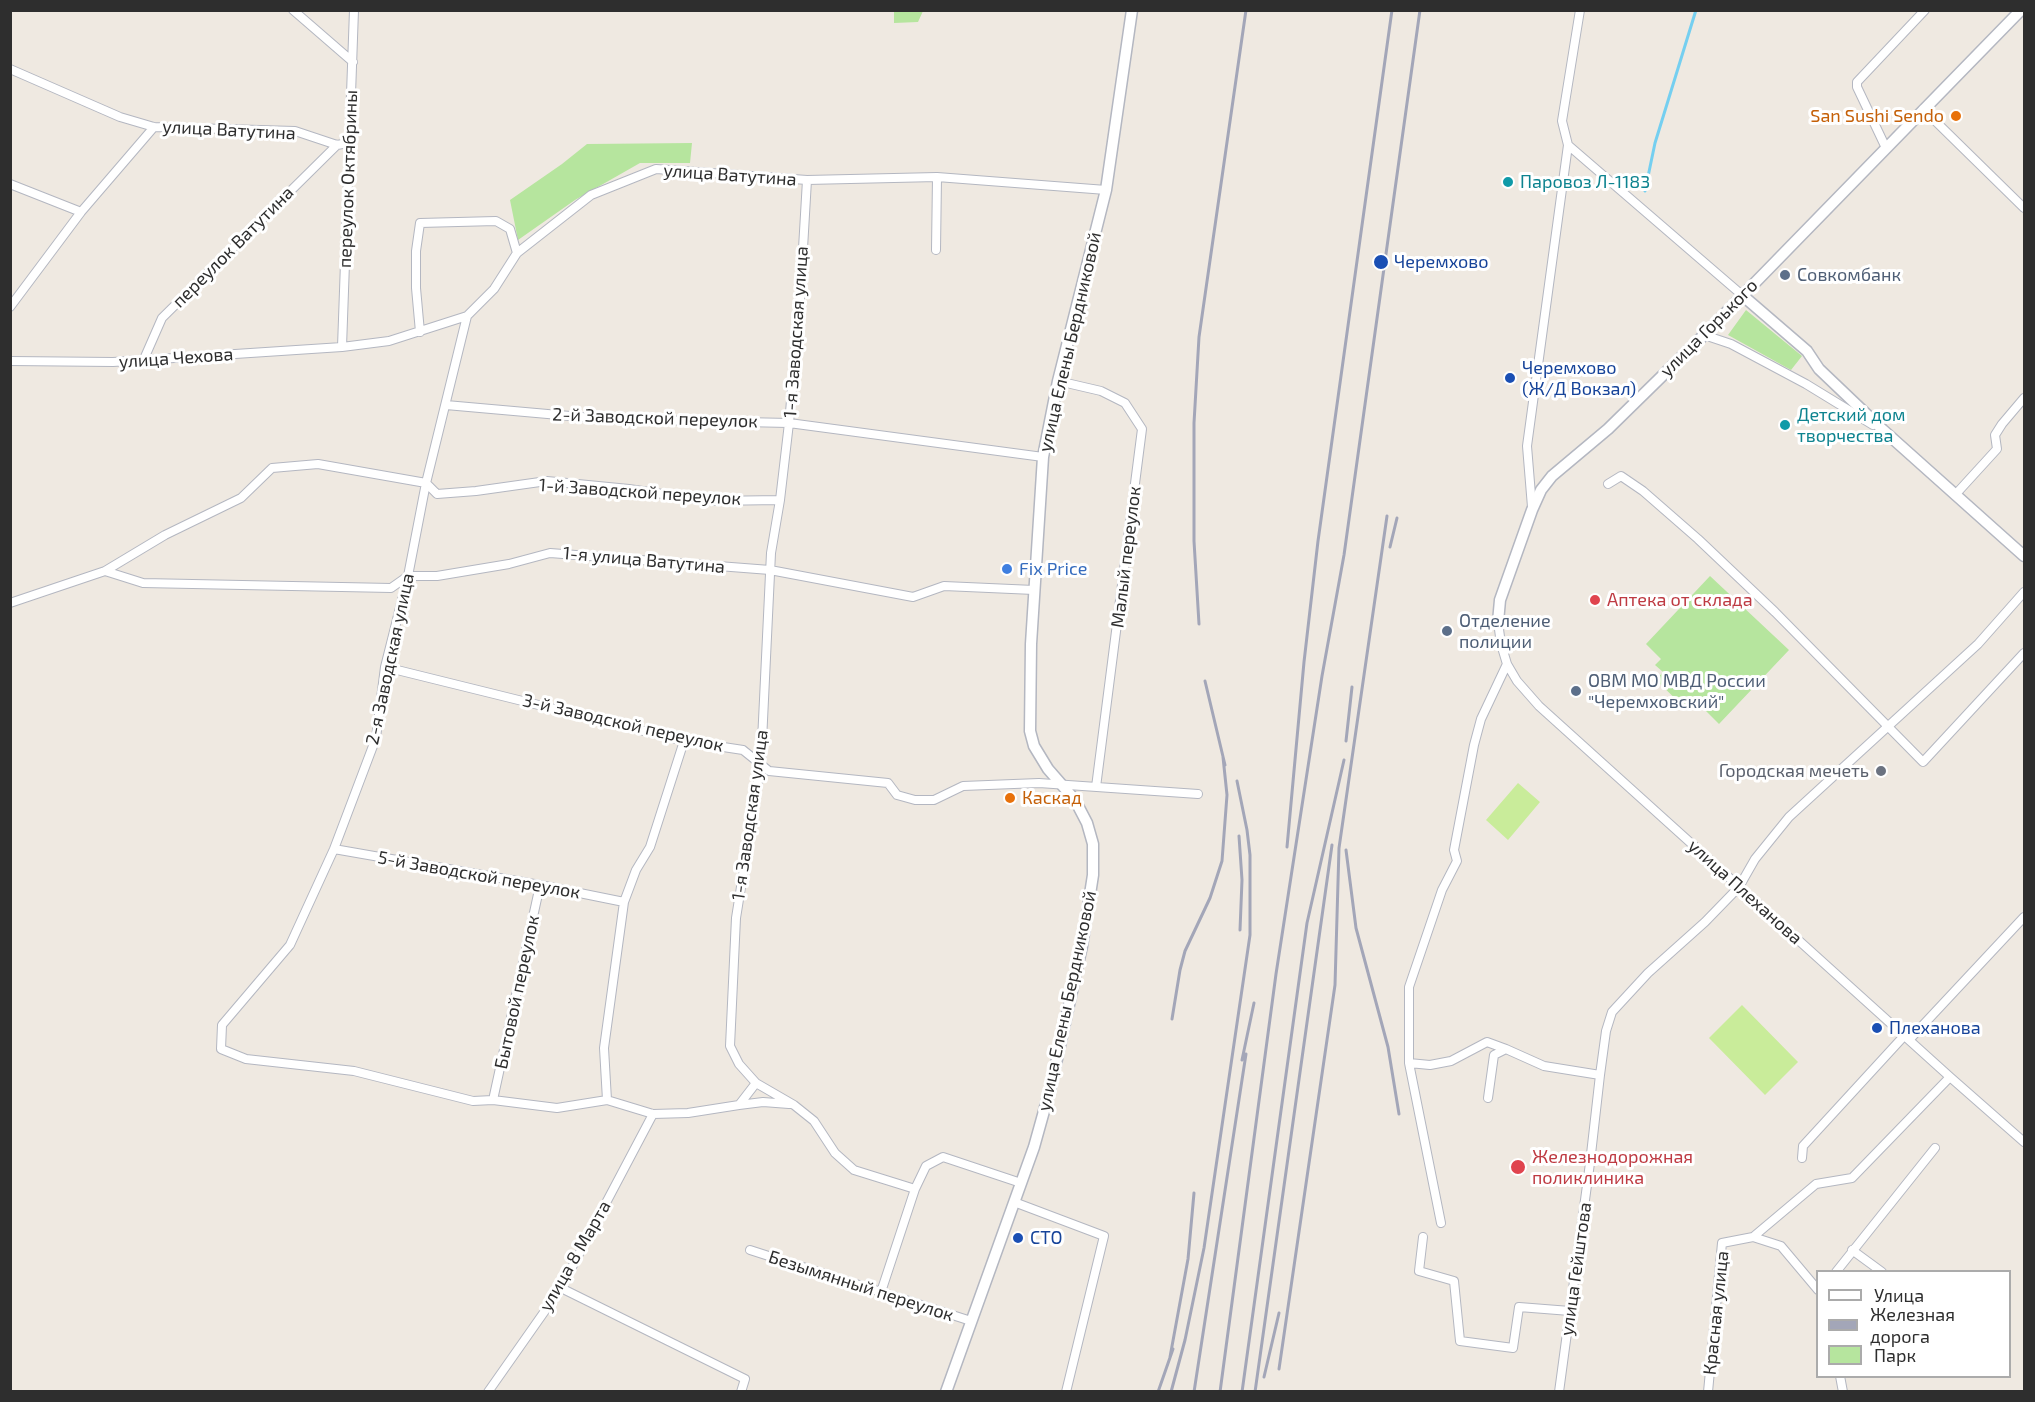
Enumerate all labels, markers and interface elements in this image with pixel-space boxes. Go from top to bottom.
street label: переулок Октябрины [334,89,362,269]
place label: San Sushi Sendo [1810,105,1944,127]
marker: San Sushi Sendo [1949,109,1963,123]
street label: улица Ватутина [162,116,296,144]
street label: улица Ватутина [663,160,797,190]
place label: Паровоз Л-1183 [1520,171,1650,193]
marker: Паровоз Л-1183 [1501,175,1515,189]
street label: переулок Ватутина [168,182,298,312]
street label: улица Елены Бердниковой [1034,230,1106,454]
street label: 1-я Заводская улица [779,246,813,418]
place label: Черемхово [1394,251,1489,273]
marker: Черемхово [1372,253,1390,271]
place label: Совкомбанк [1797,264,1901,286]
marker: Совкомбанк [1778,268,1792,282]
street label: улица Горького [1656,275,1762,381]
street label: улица Чехова [118,343,234,373]
place label: Черемхово (Ж/Д Вокзал) [1522,357,1636,400]
marker: Черемхово (Ж/Д Вокзал) [1503,371,1517,385]
street label: 2-й Заводской переулок [552,404,758,432]
place label: Детский дом творчества [1797,404,1905,446]
marker: Детский дом творчества [1778,418,1792,432]
street label: 1-й Заводской переулок [538,474,742,510]
street label: Малый переулок [1107,485,1145,629]
street label: 1-я улица Ватутина [562,542,726,578]
place label: Fix Price [1019,558,1087,580]
marker: Fix Price [1000,562,1014,576]
street label: 2-я Заводская улица [361,571,419,747]
place label: Аптека от склада [1607,589,1753,611]
marker: Аптека от склада [1588,593,1602,607]
place label: Отделение полиции [1459,610,1551,652]
marker: Отделение полиции [1440,624,1454,638]
place label: ОВМ МО МВД России "Черемховский" [1588,670,1766,712]
marker: ОВМ МО МВД России "Черемховский" [1569,684,1583,698]
street label: 3-й Заводской переулок [520,689,726,757]
street label: 1-я Заводская улица [727,728,773,902]
place label: Городская мечеть [1719,760,1869,782]
marker: Городская мечеть [1874,764,1888,778]
place label: Каскад [1022,787,1082,809]
marker: Каскад [1003,791,1017,805]
street label: улица Плеханова [1684,835,1806,949]
street label: 5-й Заводской переулок [376,847,582,903]
street label: улица Елены Бердниковой [1033,889,1101,1113]
street label: Бытовой переулок [490,913,544,1071]
place label: Плеханова [1889,1017,1981,1039]
marker: Плеханова [1870,1021,1884,1035]
place label: Железнодорожная поликлиника [1532,1146,1693,1188]
marker: Железнодорожная поликлиника [1509,1158,1527,1176]
street label: улица 8 Марта [535,1197,615,1315]
street label: улица Гейштова [1556,1201,1596,1337]
place label: СТО [1030,1227,1062,1249]
marker: СТО [1011,1231,1025,1245]
street label: Безымянный переулок [766,1246,956,1326]
street label: Красная улица [1699,1250,1733,1376]
legend [1816,1270,2011,1378]
text: Улица [1874,1284,1924,1306]
text: Железная дорога [1870,1303,1955,1347]
text: Парк [1874,1344,1916,1366]

